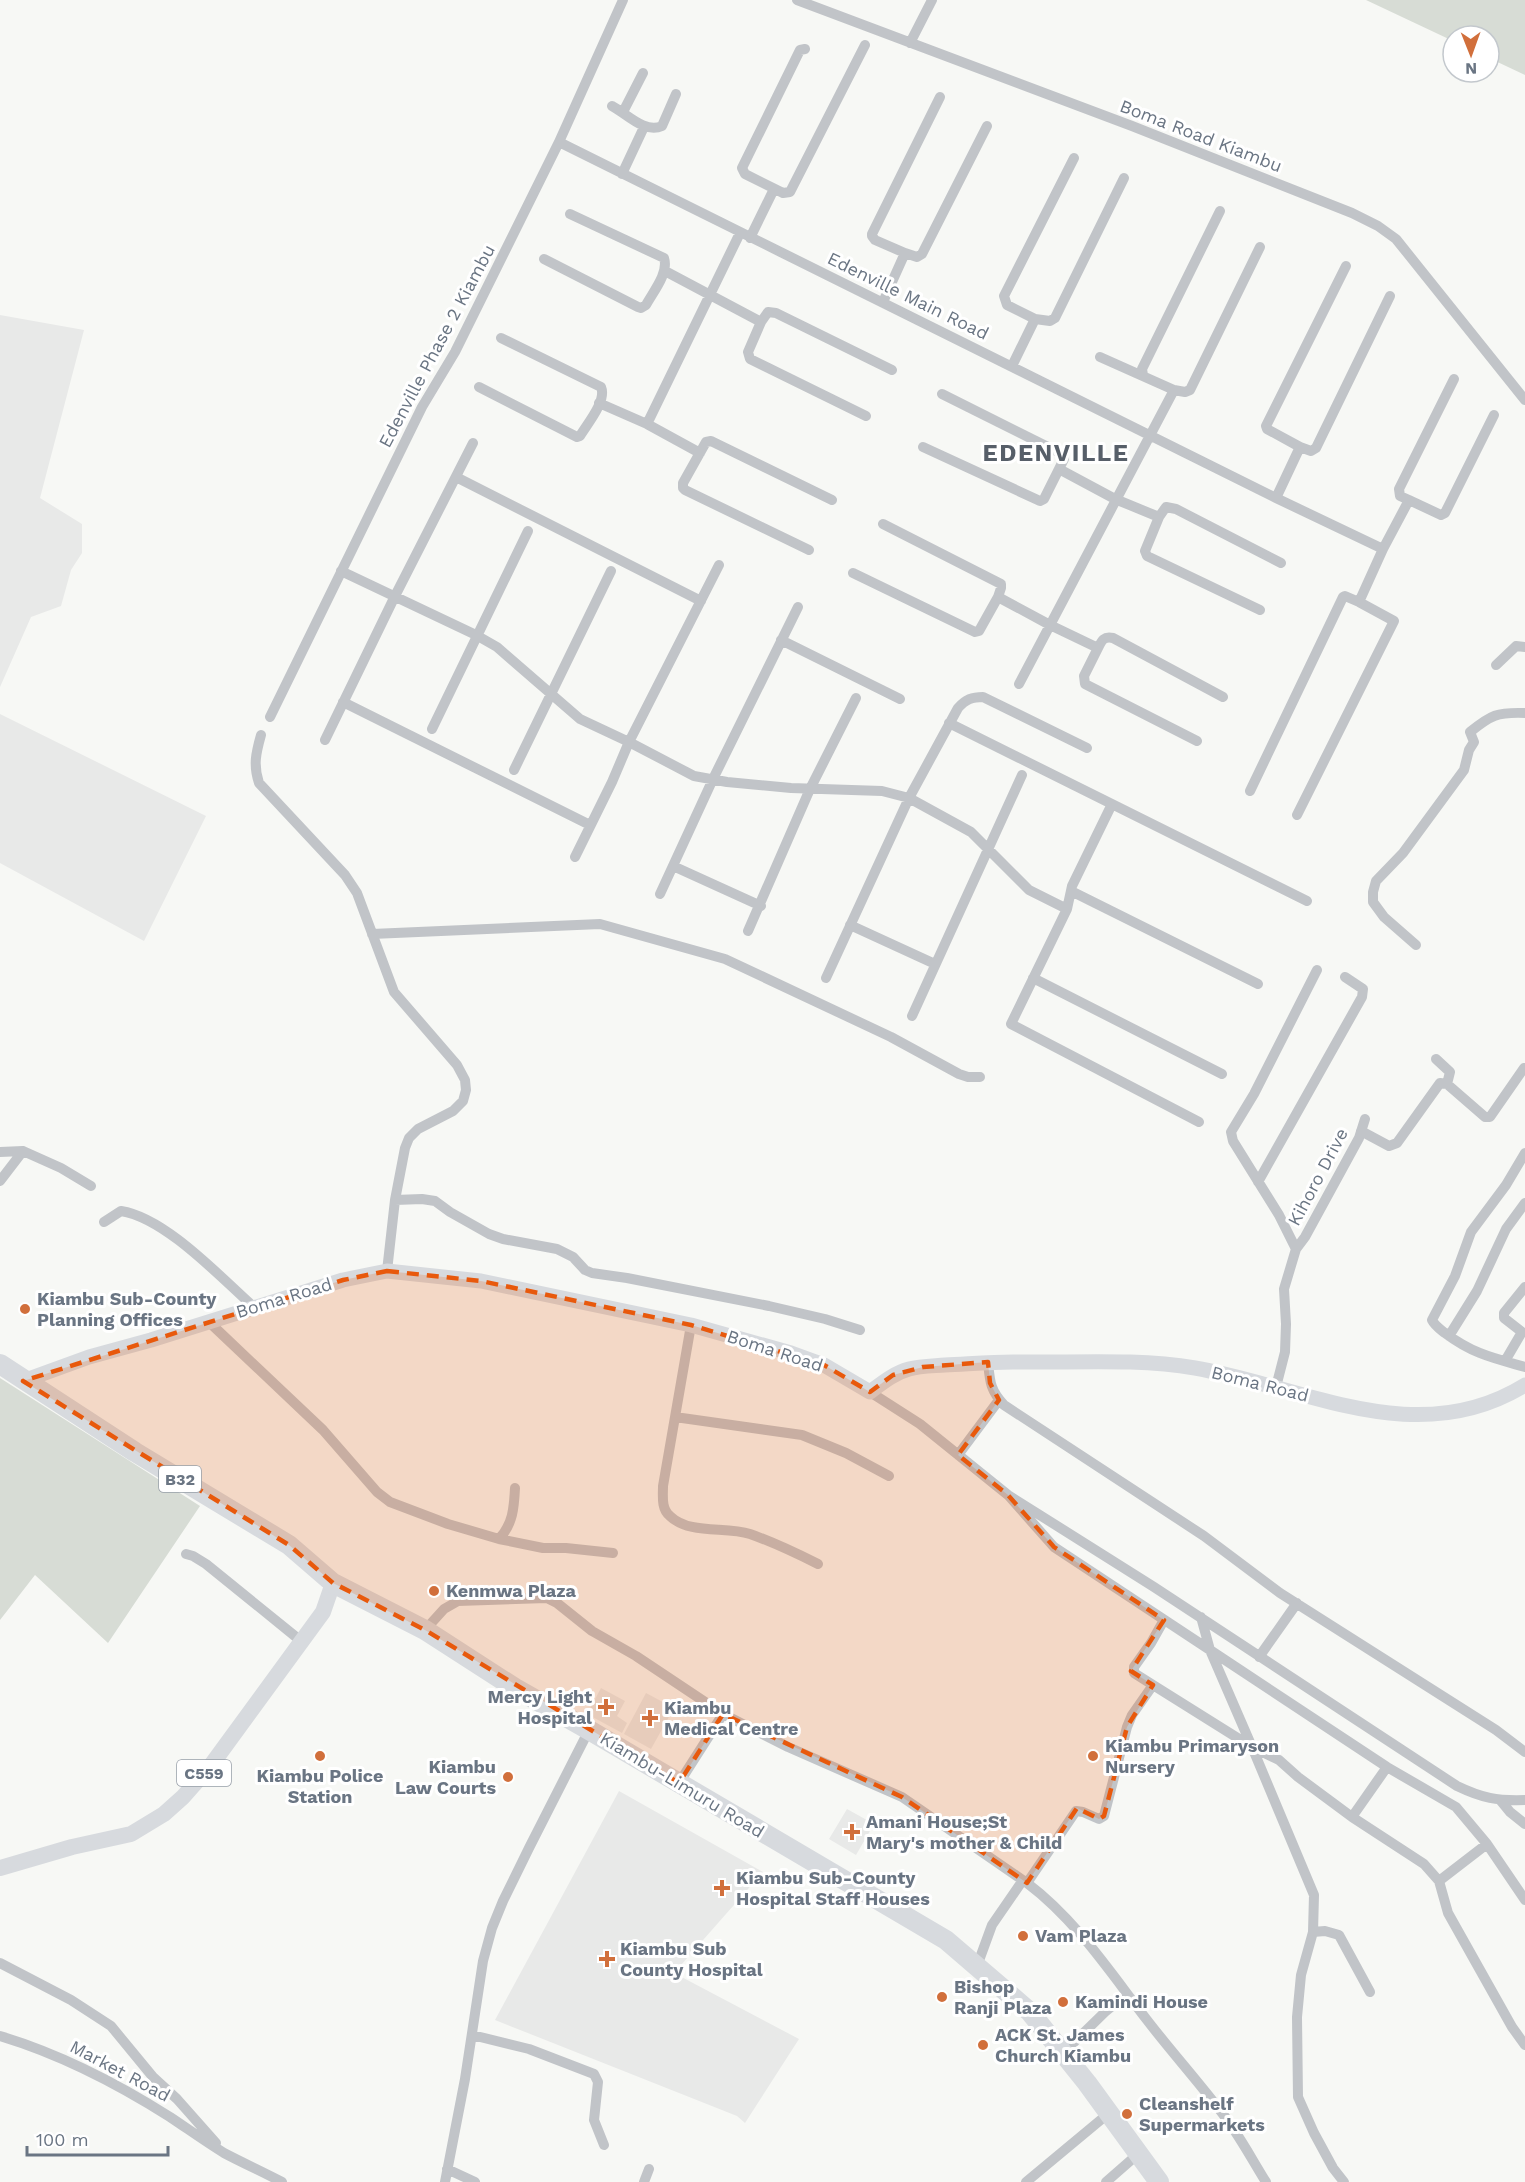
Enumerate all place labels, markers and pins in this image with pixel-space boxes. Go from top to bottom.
place label: Kiambu Sub-County Planning Offices [37,1288,217,1330]
marker: Kiambu Sub-County Planning Offices [18,1302,32,1316]
place label: Kenmwa Plaza [446,1580,576,1601]
marker: Kenmwa Plaza [427,1584,441,1598]
place label: Mercy Light Hospital [488,1686,592,1728]
place label: Kiambu Medical Centre [664,1697,798,1739]
marker: Mercy Light Hospital [597,1698,615,1716]
marker: Kiambu Medical Centre [641,1709,659,1727]
place label: Kiambu Primaryson Nursery [1105,1735,1279,1777]
marker: Kiambu Police Station [313,1749,327,1763]
marker: Kiambu Primaryson Nursery [1086,1749,1100,1763]
place label: Kiambu Law Courts [395,1756,496,1798]
place label: Kiambu Police Station [257,1765,383,1807]
marker: Kiambu Law Courts [501,1770,515,1784]
place label: Amani House;St Mary's mother & Child [866,1811,1062,1853]
marker: Amani House;St Mary's mother & Child [843,1823,861,1841]
place label: Kiambu Sub-County Hospital Staff Houses [736,1867,930,1909]
marker: Kiambu Sub-County Hospital Staff Houses [713,1879,731,1897]
place label: Vam Plaza [1035,1925,1127,1946]
marker: Vam Plaza [1016,1929,1030,1943]
place label: Kiambu Sub County Hospital [620,1938,763,1980]
marker: Kiambu Sub County Hospital [598,1950,616,1968]
place label: Bishop Ranji Plaza [954,1976,1052,2018]
marker: Bishop Ranji Plaza [935,1990,949,2004]
place label: Kamindi House [1075,1991,1208,2012]
marker: Kamindi House [1056,1995,1070,2009]
place label: ACK St. James Church Kiambu [995,2024,1131,2066]
marker: ACK St. James Church Kiambu [976,2038,990,2052]
place label: Cleanshelf Supermarkets [1139,2093,1265,2135]
marker: Cleanshelf Supermarkets [1120,2107,1134,2121]

